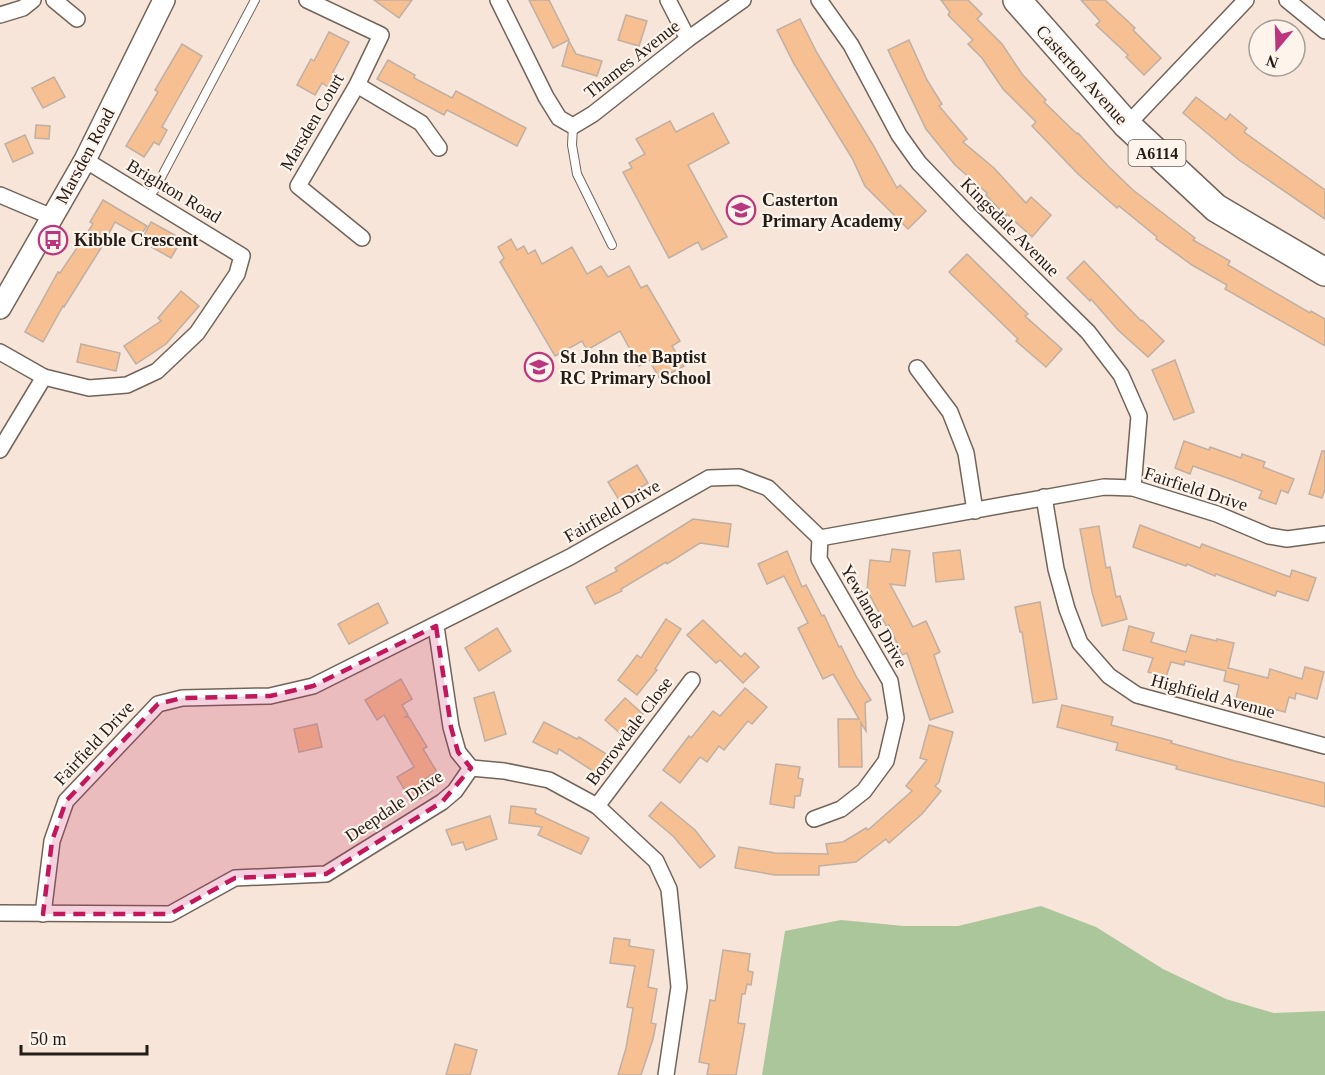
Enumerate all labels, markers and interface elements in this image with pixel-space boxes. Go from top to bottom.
street label: Thames Avenue [580,16,684,102]
north arrow [1247,18,1307,78]
street label: Casterton Avenue [1032,21,1132,129]
text: N [1264,52,1281,72]
street label: Marsden Court [276,70,348,174]
street label: Marsden Road [51,105,119,207]
road number: A6114 [1128,140,1186,166]
street label: Brighton Road [123,155,225,227]
street label: Kingsdale Avenue [957,174,1063,280]
place label: Casterton Primary Academy [762,190,902,231]
school or university icon: Casterton Primary Academy [725,194,757,226]
bus stop icon: Kibble Crescent [37,224,69,256]
place label: Kibble Crescent [74,230,198,250]
place label: St John the Baptist RC Primary School [560,347,711,388]
school or university icon: St John the Baptist RC Primary School [523,351,555,383]
street label: Fairfield Drive [1142,463,1250,515]
street label: Fairfield Drive [560,475,664,547]
street label: Yewlands Drive [836,561,912,671]
street label: Highfield Avenue [1149,670,1277,722]
street label: Borrowdale Close [582,673,676,789]
street label: Fairfield Drive [50,697,138,789]
street label: Deepdale Drive [341,766,447,846]
scale bar [21,1018,147,1056]
text: 50 m [30,1029,67,1049]

